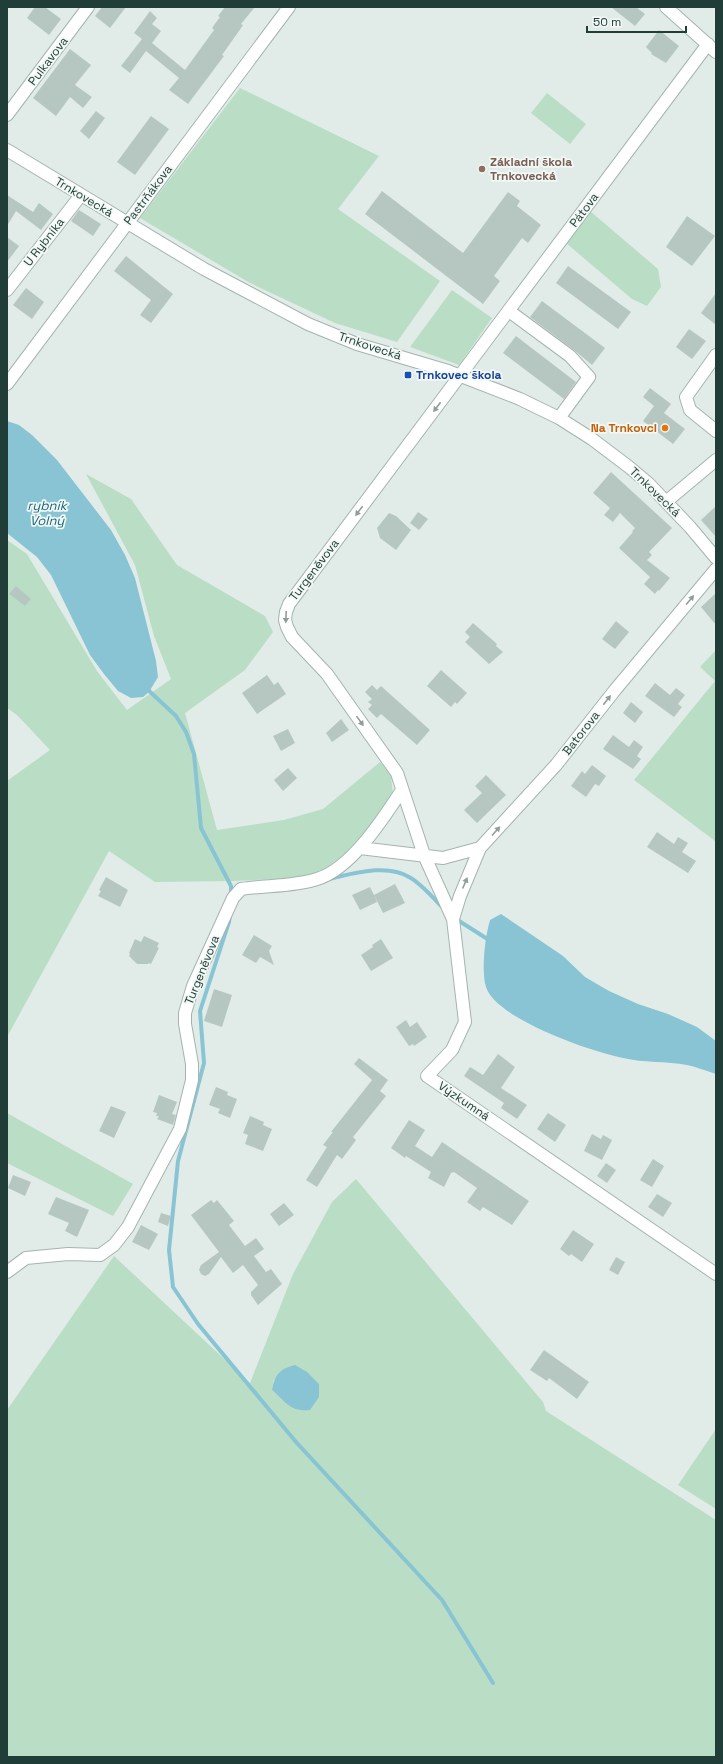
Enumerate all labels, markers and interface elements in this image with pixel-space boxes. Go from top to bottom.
scale bar [587,8,686,34]
text: 50 m [593,14,621,30]
street label: Pulkavova [24,33,72,89]
place label: Základní škola Trnkovecká [490,154,572,184]
street label: Pastrňákova [120,162,176,228]
marker: Základní škola Trnkovecká [477,164,487,174]
street label: Trnkovecká [52,173,116,221]
street label: Pátova [566,189,602,230]
street label: U Rybníka [20,214,68,269]
street label: Trnkovecká [337,328,404,364]
place label: Trnkovec škola [416,367,502,383]
marker: Trnkovec škola [403,370,413,380]
one-way arrow [433,401,441,412]
place label: Na Trnkovci [591,420,657,436]
marker: Na Trnkovci [660,423,670,433]
street label: Trnkovecká [626,464,684,520]
water label: rybník Volný [27,497,69,529]
one-way arrow [355,505,363,516]
street label: Turgeněvova [286,536,343,604]
one-way arrow [686,595,695,605]
one-way arrow [283,610,289,623]
one-way arrow [603,694,612,705]
street label: Batorova [559,708,603,758]
one-way arrow [356,715,364,726]
one-way arrow [491,826,501,836]
one-way arrow [463,877,469,889]
street label: Turgeněvova [181,933,223,1007]
street label: Výzkumná [435,1078,493,1124]

